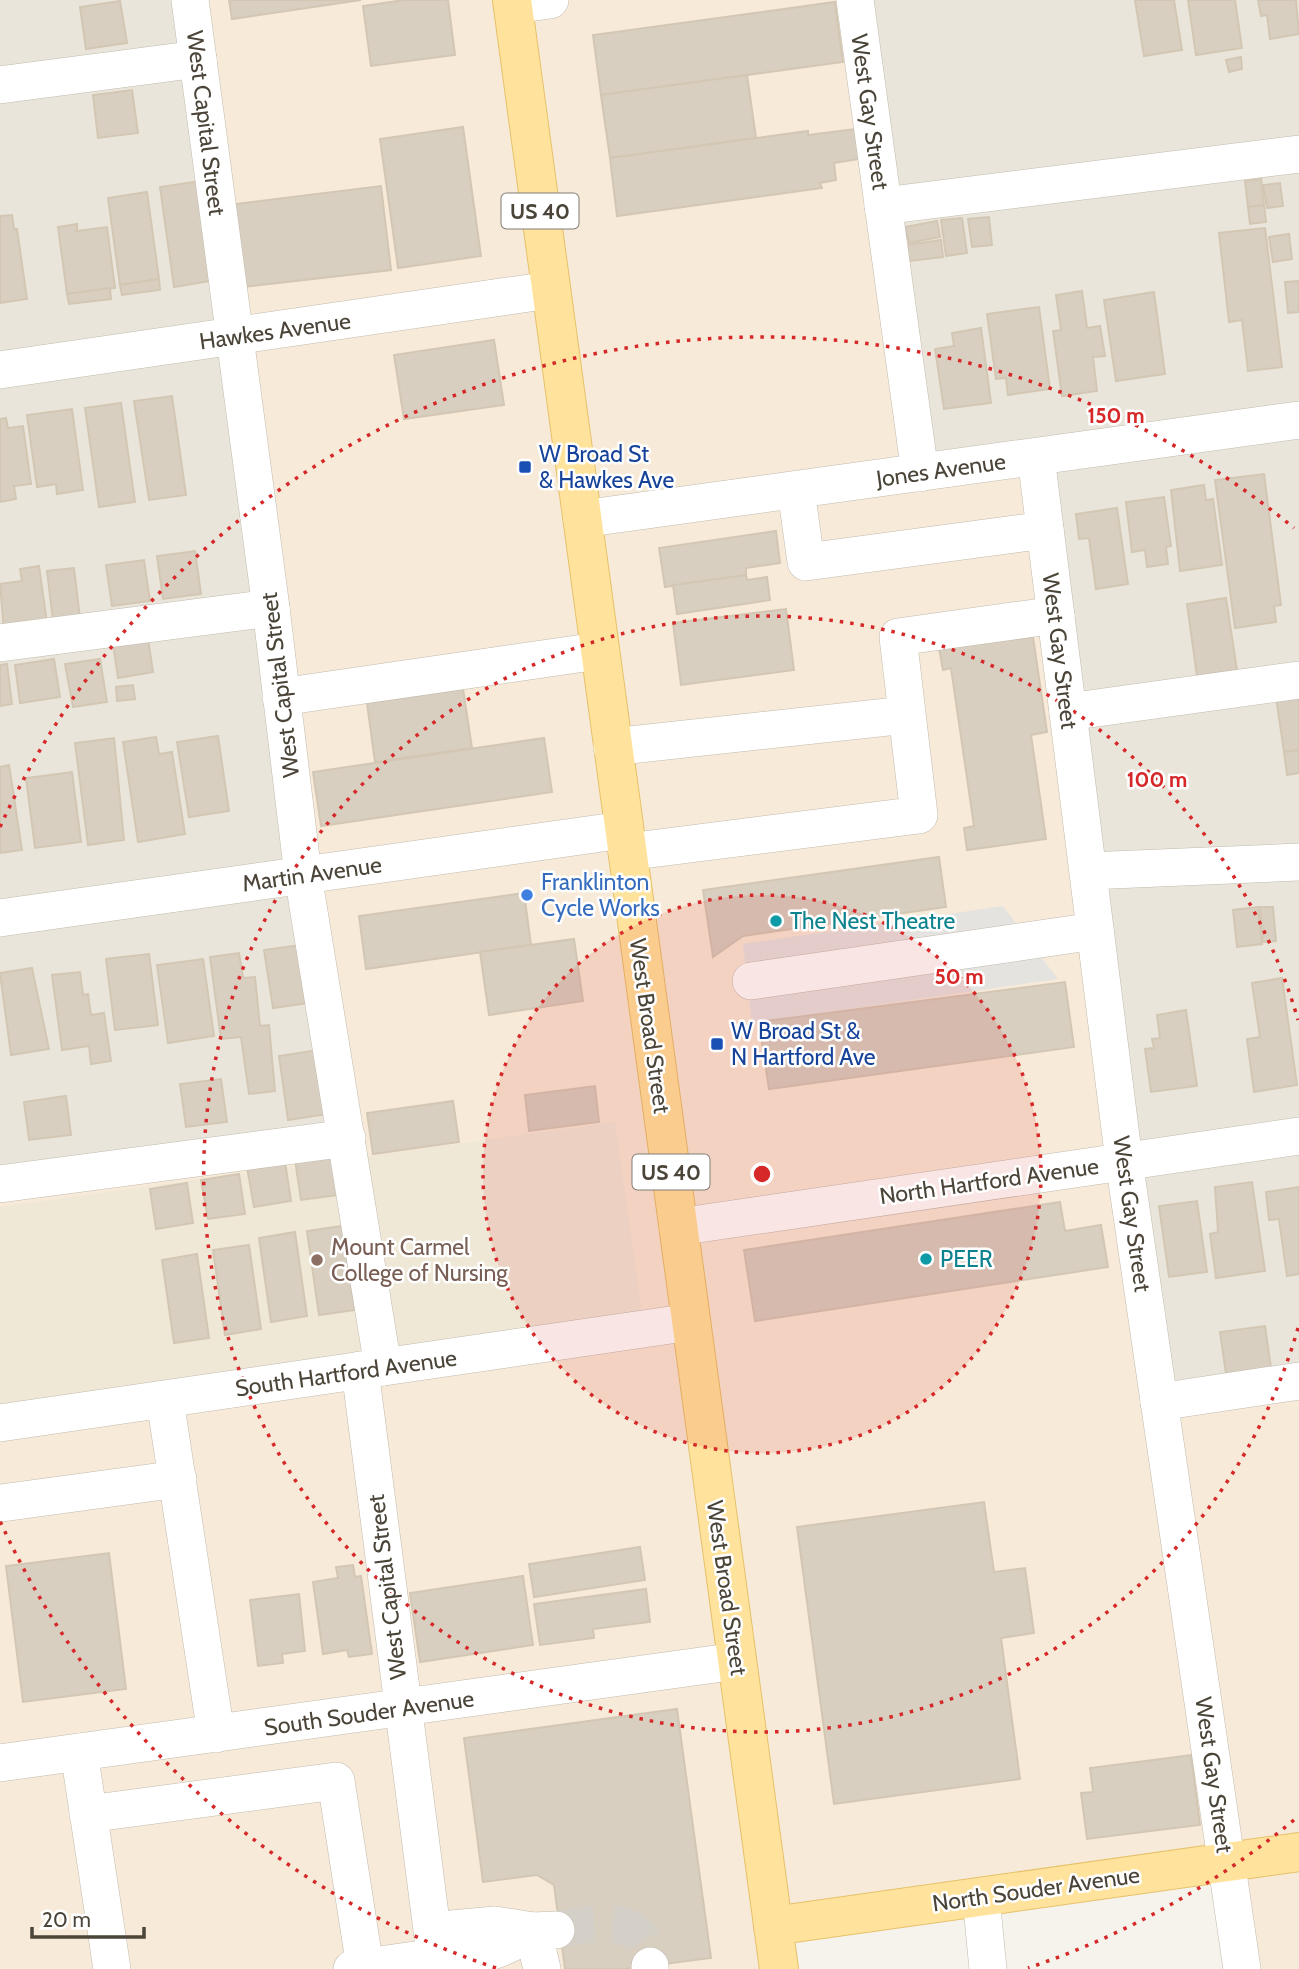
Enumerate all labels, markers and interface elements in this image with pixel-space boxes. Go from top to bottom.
street label: West Capital Street [181,29,231,217]
street label: West Gay Street [845,32,895,192]
road number: US 40 [502,194,578,228]
street label: Hawkes Avenue [197,306,353,355]
text: 150 m [1088,403,1144,428]
place label: W Broad St & Hawkes Ave [539,440,674,494]
street label: Jones Avenue [873,447,1008,493]
marker: W Broad St & Hawkes Ave [517,459,533,475]
street label: West Gay Street [1037,571,1083,731]
street label: West Capital Street [255,591,305,779]
text: 100 m [1127,767,1187,792]
street label: Martin Avenue [241,850,384,898]
place label: Franklinton Cycle Works [541,868,660,922]
marker: Franklinton Cycle Works [519,887,535,903]
place label: The Nest Theatre [790,907,956,935]
marker: The Nest Theatre [768,913,784,929]
street label: West Broad Street [624,937,676,1116]
text: 50 m [934,964,984,989]
place label: W Broad St & N Hartford Ave [731,1017,876,1071]
marker: W Broad St & N Hartford Ave [709,1036,725,1052]
street label: West Gay Street [1107,1134,1157,1294]
street label: North Hartford Avenue [878,1152,1101,1210]
road number: US 40 [632,1154,710,1190]
centre of rings [750,1162,774,1186]
place label: Mount Carmel College of Nursing [331,1233,508,1287]
place label: PEER [940,1245,993,1273]
marker: PEER [918,1251,934,1267]
marker: Mount Carmel College of Nursing [309,1252,325,1268]
street label: South Hartford Avenue [233,1344,459,1402]
street label: West Capital Street [362,1493,412,1681]
street label: West Broad Street [701,1499,753,1678]
street label: South Souder Avenue [262,1684,476,1742]
street label: West Gay Street [1189,1695,1239,1855]
street label: North Souder Avenue [930,1861,1142,1917]
scale bar [32,1896,144,1940]
text: 20 m [42,1907,91,1932]

